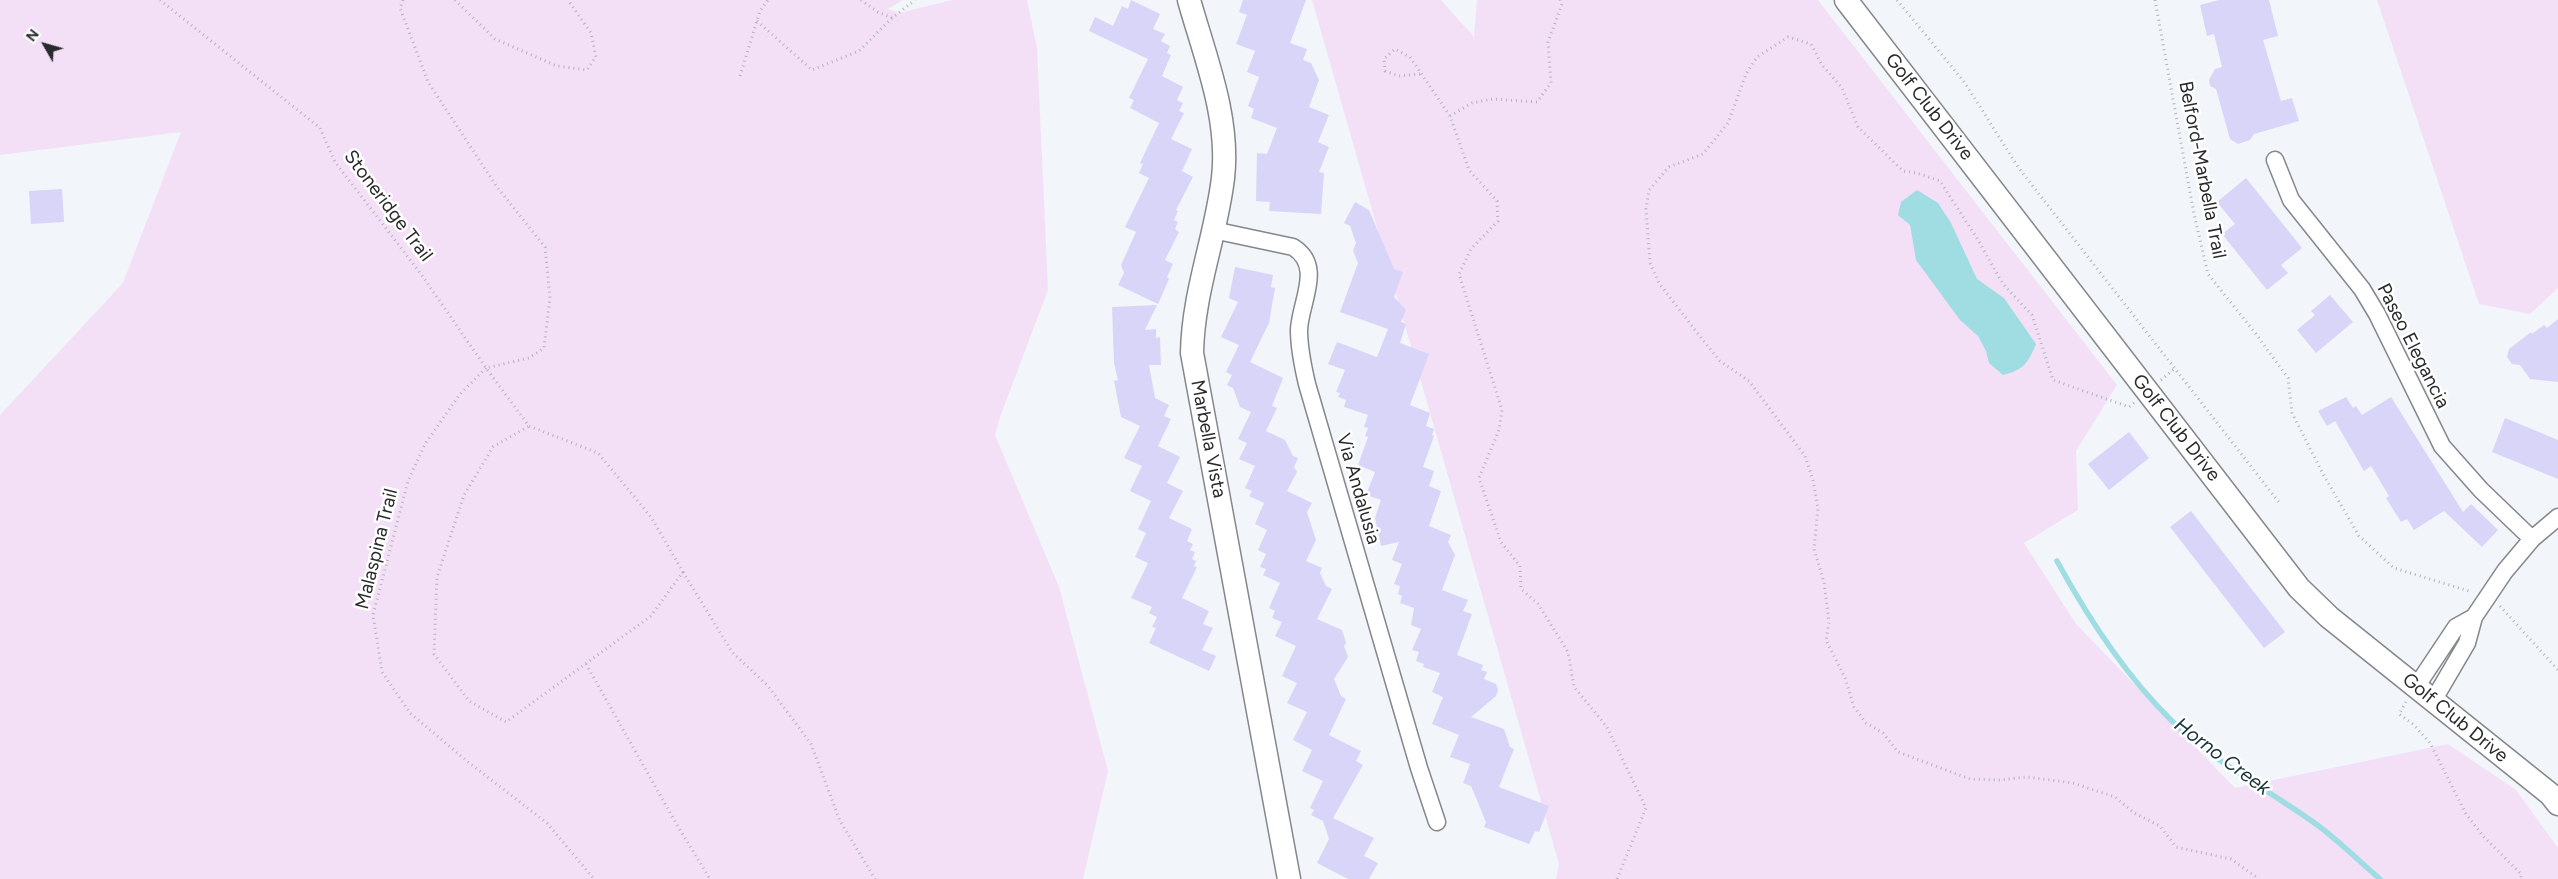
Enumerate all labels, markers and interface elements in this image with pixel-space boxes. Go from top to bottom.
north arrow [20,20,70,70]
text: N [23,26,43,45]
street label: Golf Club Drive [1880,49,1978,165]
street label: Belford-Marbella Trail [2174,79,2230,261]
street label: Stoneridge Trail [339,146,437,266]
street label: Paseo Elegancia [2372,280,2454,412]
street label: Golf Club Drive [2127,370,2225,486]
street label: Marbella Vista [1185,378,1231,500]
street label: Via Andalusia [1331,431,1385,547]
street label: Malaspina Trail [351,486,403,612]
street label: Golf Club Drive [2397,668,2513,768]
water label: Horno Creek [2169,713,2275,801]

